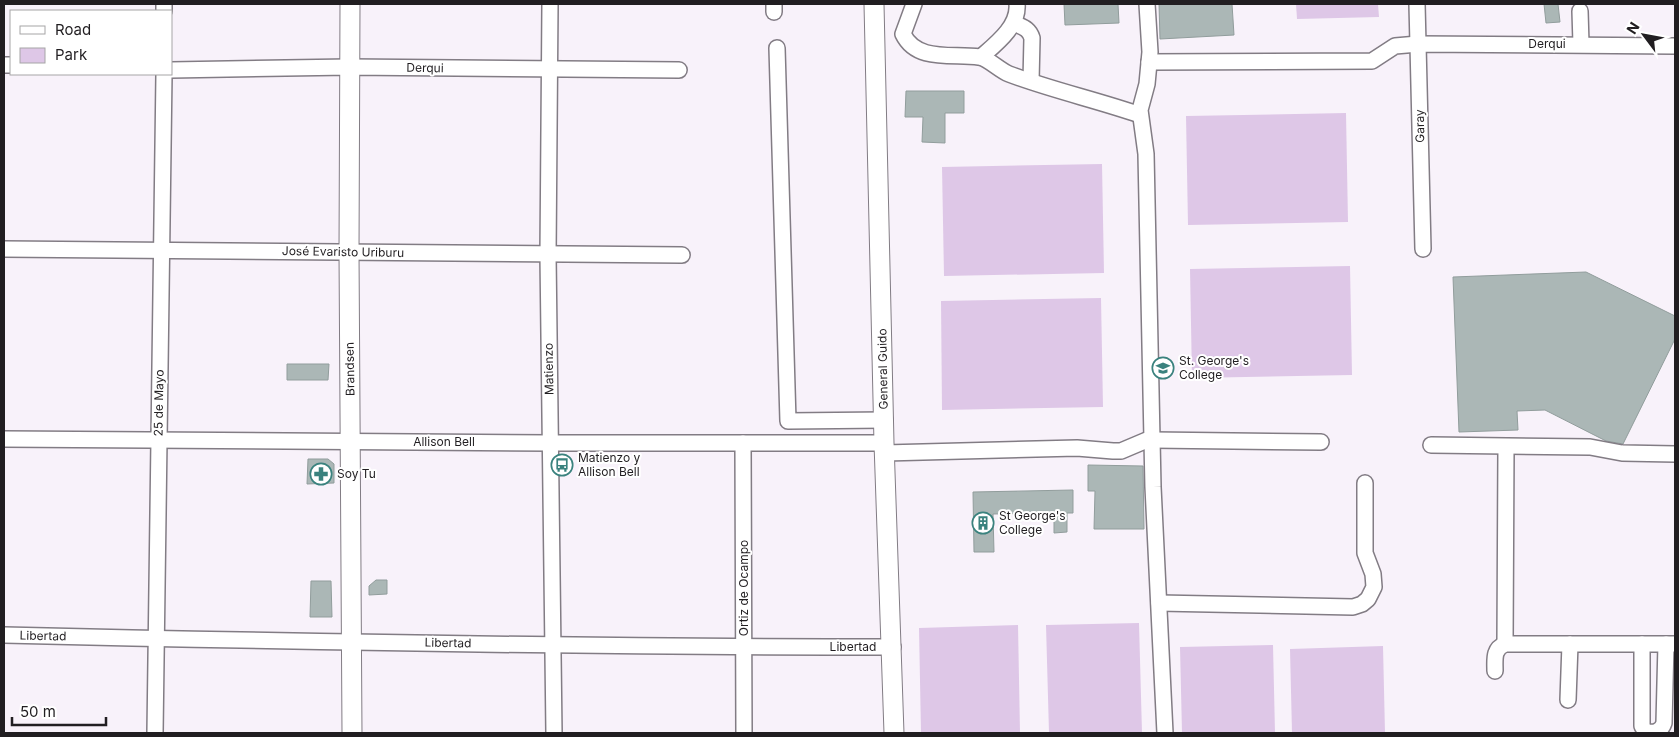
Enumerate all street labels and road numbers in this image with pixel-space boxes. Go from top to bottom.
street label: Derqui [1528,36,1566,51]
street label: Derqui [406,60,444,75]
street label: Garay [1412,109,1427,143]
street label: José Evaristo Uriburu [282,243,404,260]
street label: General Guido [874,328,891,410]
street label: Brandsen [342,342,357,396]
street label: Matienzo [541,343,556,395]
street label: 25 de Mayo [150,369,167,437]
street label: Allison Bell [413,434,475,449]
street label: Ortiz de Ocampo [736,540,751,636]
street label: Libertad [19,628,67,643]
street label: Libertad [424,635,472,650]
street label: Libertad [830,639,876,654]

